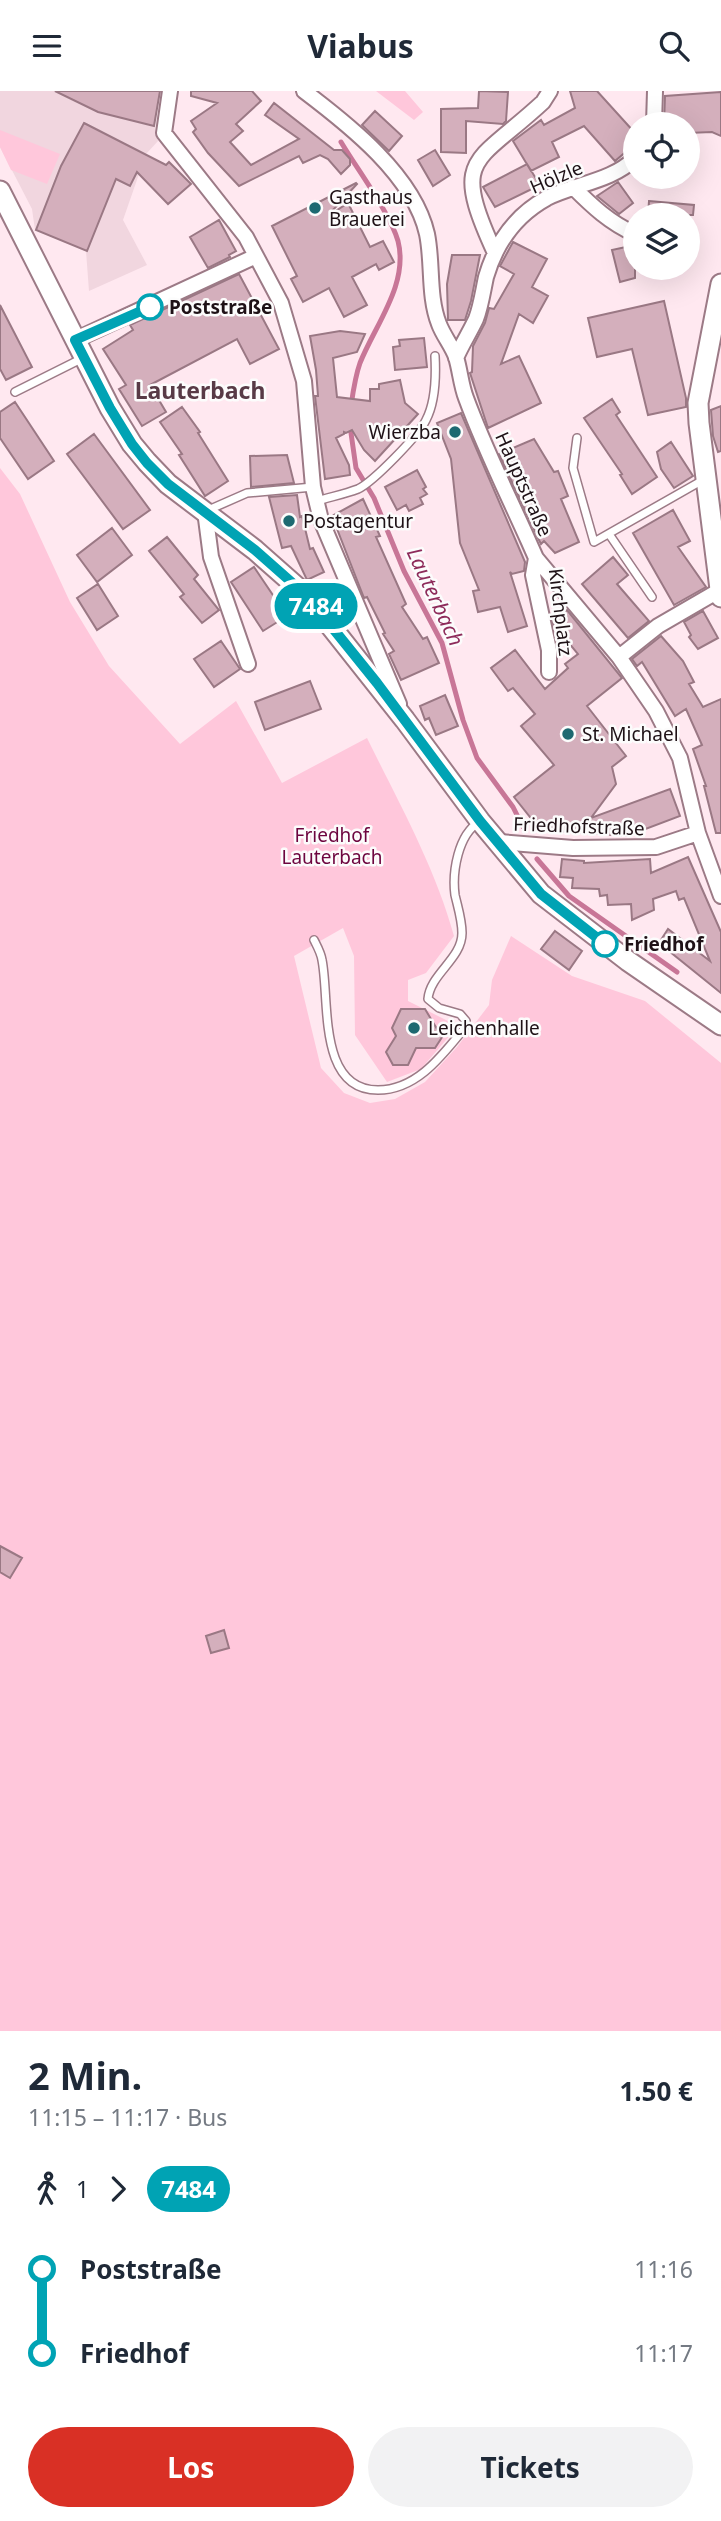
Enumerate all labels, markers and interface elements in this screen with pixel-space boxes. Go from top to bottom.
text: Viabus [307,24,414,67]
icon: menu [28,27,66,65]
icon: search [655,27,693,65]
map controls [623,112,700,280]
button: locate [623,112,700,189]
street label: Hölzle [526,154,586,200]
place label: Gasthaus Brauerei [329,184,413,232]
marker: Gasthaus Brauerei [307,200,323,216]
button: layers [623,203,700,280]
marker: Poststraße [137,294,163,320]
place label: Poststraße [169,294,272,320]
district label: Lauterbach [135,374,265,406]
place label: Wierzba [369,419,441,445]
marker: Wierzba [447,424,463,440]
street label: Hauptstraße [489,428,559,540]
place label: Postagentur [303,508,413,534]
marker: Postagentur [281,513,297,529]
water label: Lauterbach [401,543,471,650]
street label: Kirchplatz [543,567,579,657]
line badge: 7484 [267,583,365,629]
text: 7484 [289,589,343,622]
place label: St. Michael [582,721,679,747]
marker: St. Michael [560,726,576,742]
street label: Friedhofstraße [513,811,645,841]
park label: Friedhof Lauterbach [282,822,383,870]
marker: Friedhof [592,931,618,957]
place label: Friedhof [624,931,705,957]
place label: Leichenhalle [428,1015,540,1041]
marker: Leichenhalle [406,1020,422,1036]
text: 2 Min. [28,2049,142,2101]
text: 1.50 € [619,2073,693,2109]
text: 11:15 – 11:17 · Bus [28,2101,227,2133]
icon: walk [28,2170,66,2208]
icon: forward [99,2170,137,2208]
text: 7484 [161,2172,216,2205]
text: 1 [76,2173,89,2205]
text: Poststraße [80,2251,222,2287]
text: 11:16 [634,2253,693,2285]
text: Friedhof [80,2335,189,2371]
text: 11:17 [634,2337,693,2369]
button: Los [28,2427,354,2507]
button: Tickets [368,2427,693,2507]

